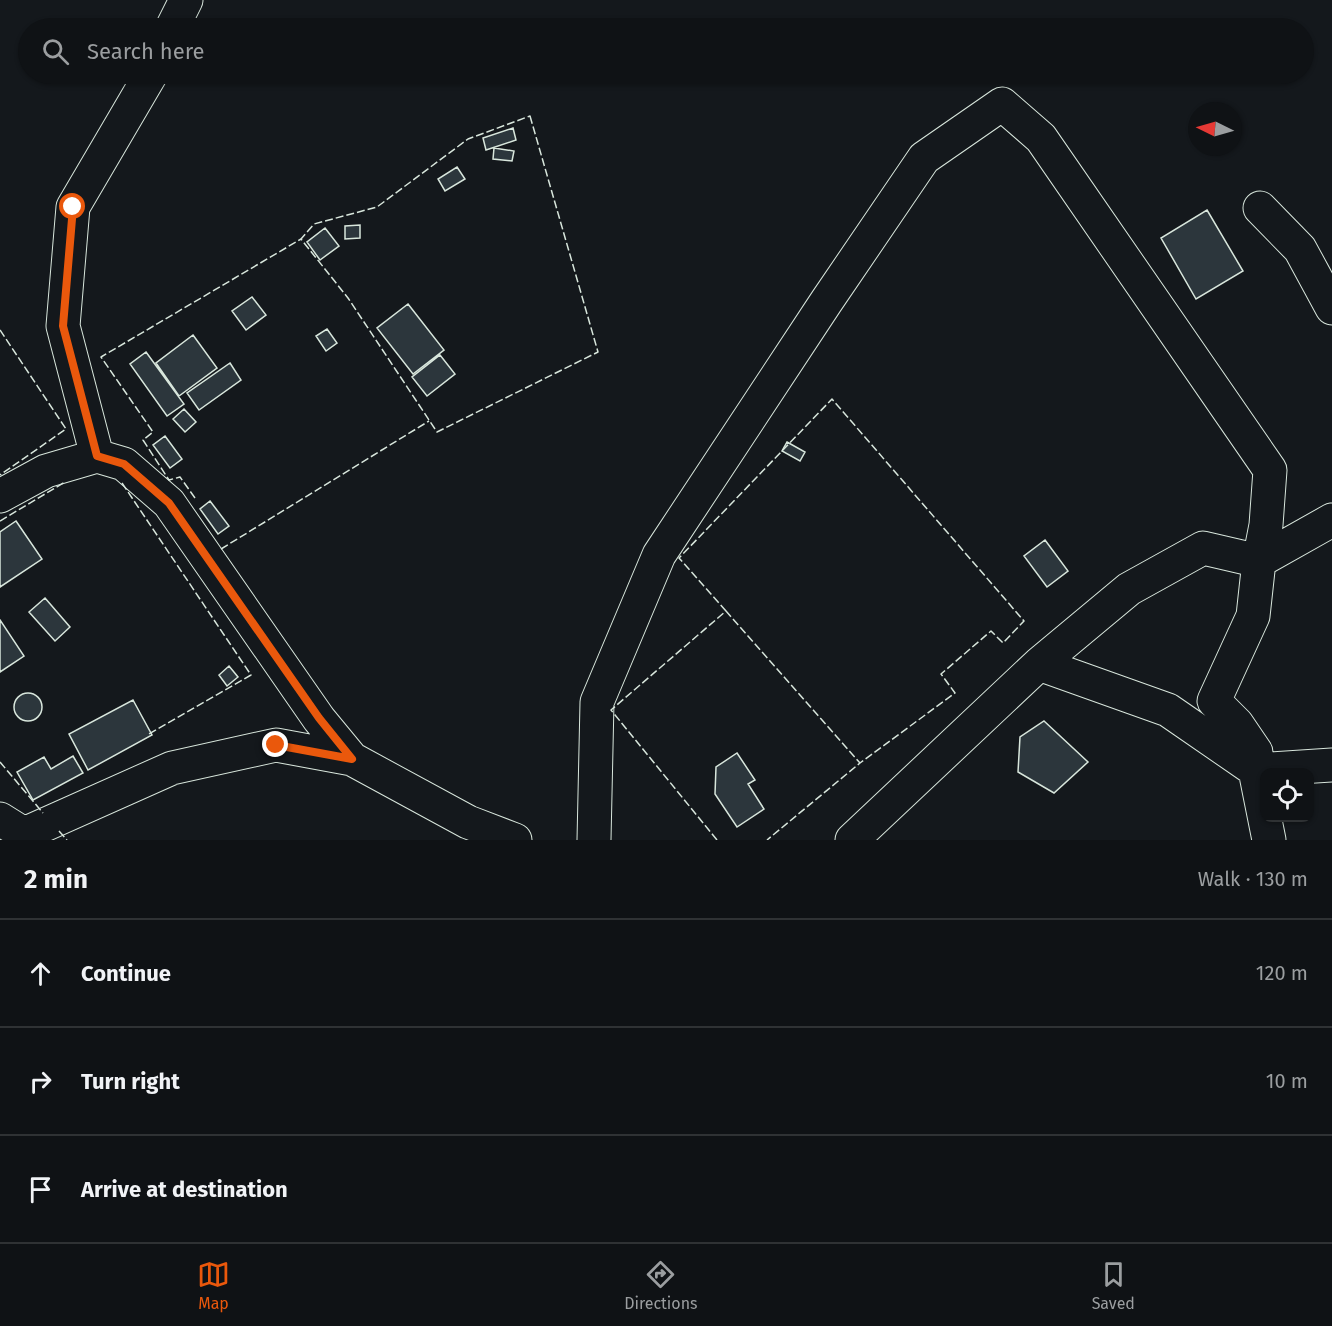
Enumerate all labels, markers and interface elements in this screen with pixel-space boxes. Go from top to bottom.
search box [18,18,1314,84]
icon: search [39,35,72,68]
text: Search here [87,38,205,65]
north arrow [1188,102,1242,156]
route start [59,193,85,219]
route end [262,731,288,757]
map controls [1260,768,1314,822]
button: locate [1260,768,1314,822]
text: 2 min [24,864,88,895]
text: Walk · 130 m [1198,867,1308,891]
icon: ahead [24,957,57,990]
text: Continue [81,960,171,987]
text: 120 m [1256,961,1308,985]
icon: right [24,1065,57,1098]
text: Turn right [81,1068,180,1095]
text: 10 m [1266,1069,1308,1093]
icon: arrive [24,1173,57,1206]
text: Arrive at destination [81,1176,288,1203]
tab: Map [197,1258,230,1313]
tab: Directions [624,1258,698,1313]
tab: Saved [1092,1258,1135,1313]

